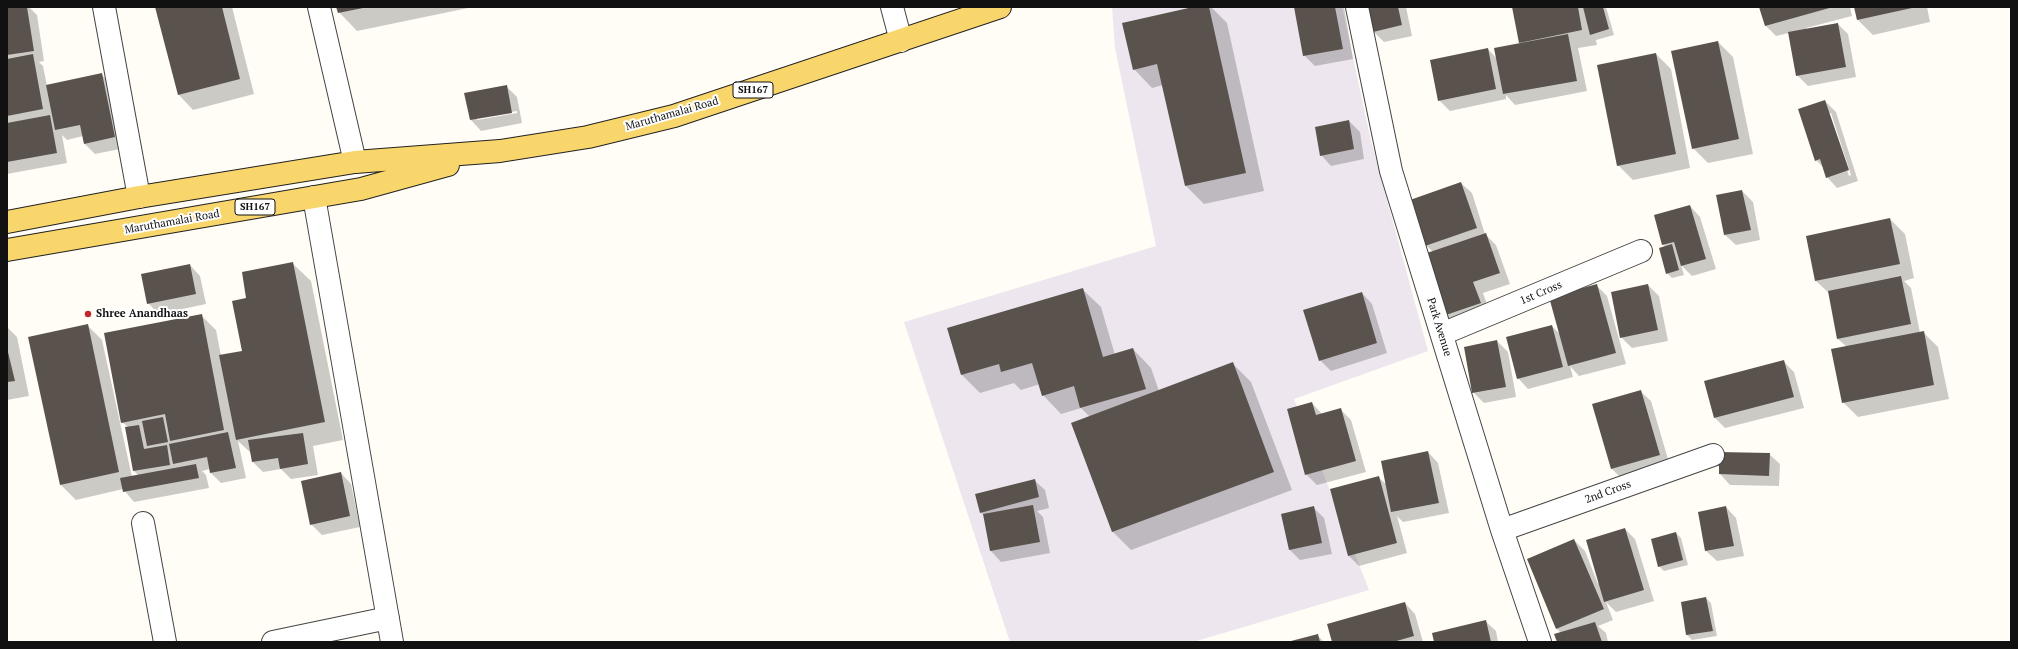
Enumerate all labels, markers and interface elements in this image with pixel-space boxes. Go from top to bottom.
road number: SH167 [733,82,773,98]
street label: Maruthamalai Road [624,94,720,134]
road number: SH167 [235,199,275,215]
street label: Maruthamalai Road [124,207,220,237]
street label: 1st Cross [1518,278,1564,308]
street label: Park Avenue [1424,296,1454,358]
place label: Shree Anandhaas [96,307,188,321]
marker: Shree Anandhaas [83,309,93,319]
street label: 2nd Cross [1583,478,1633,506]

